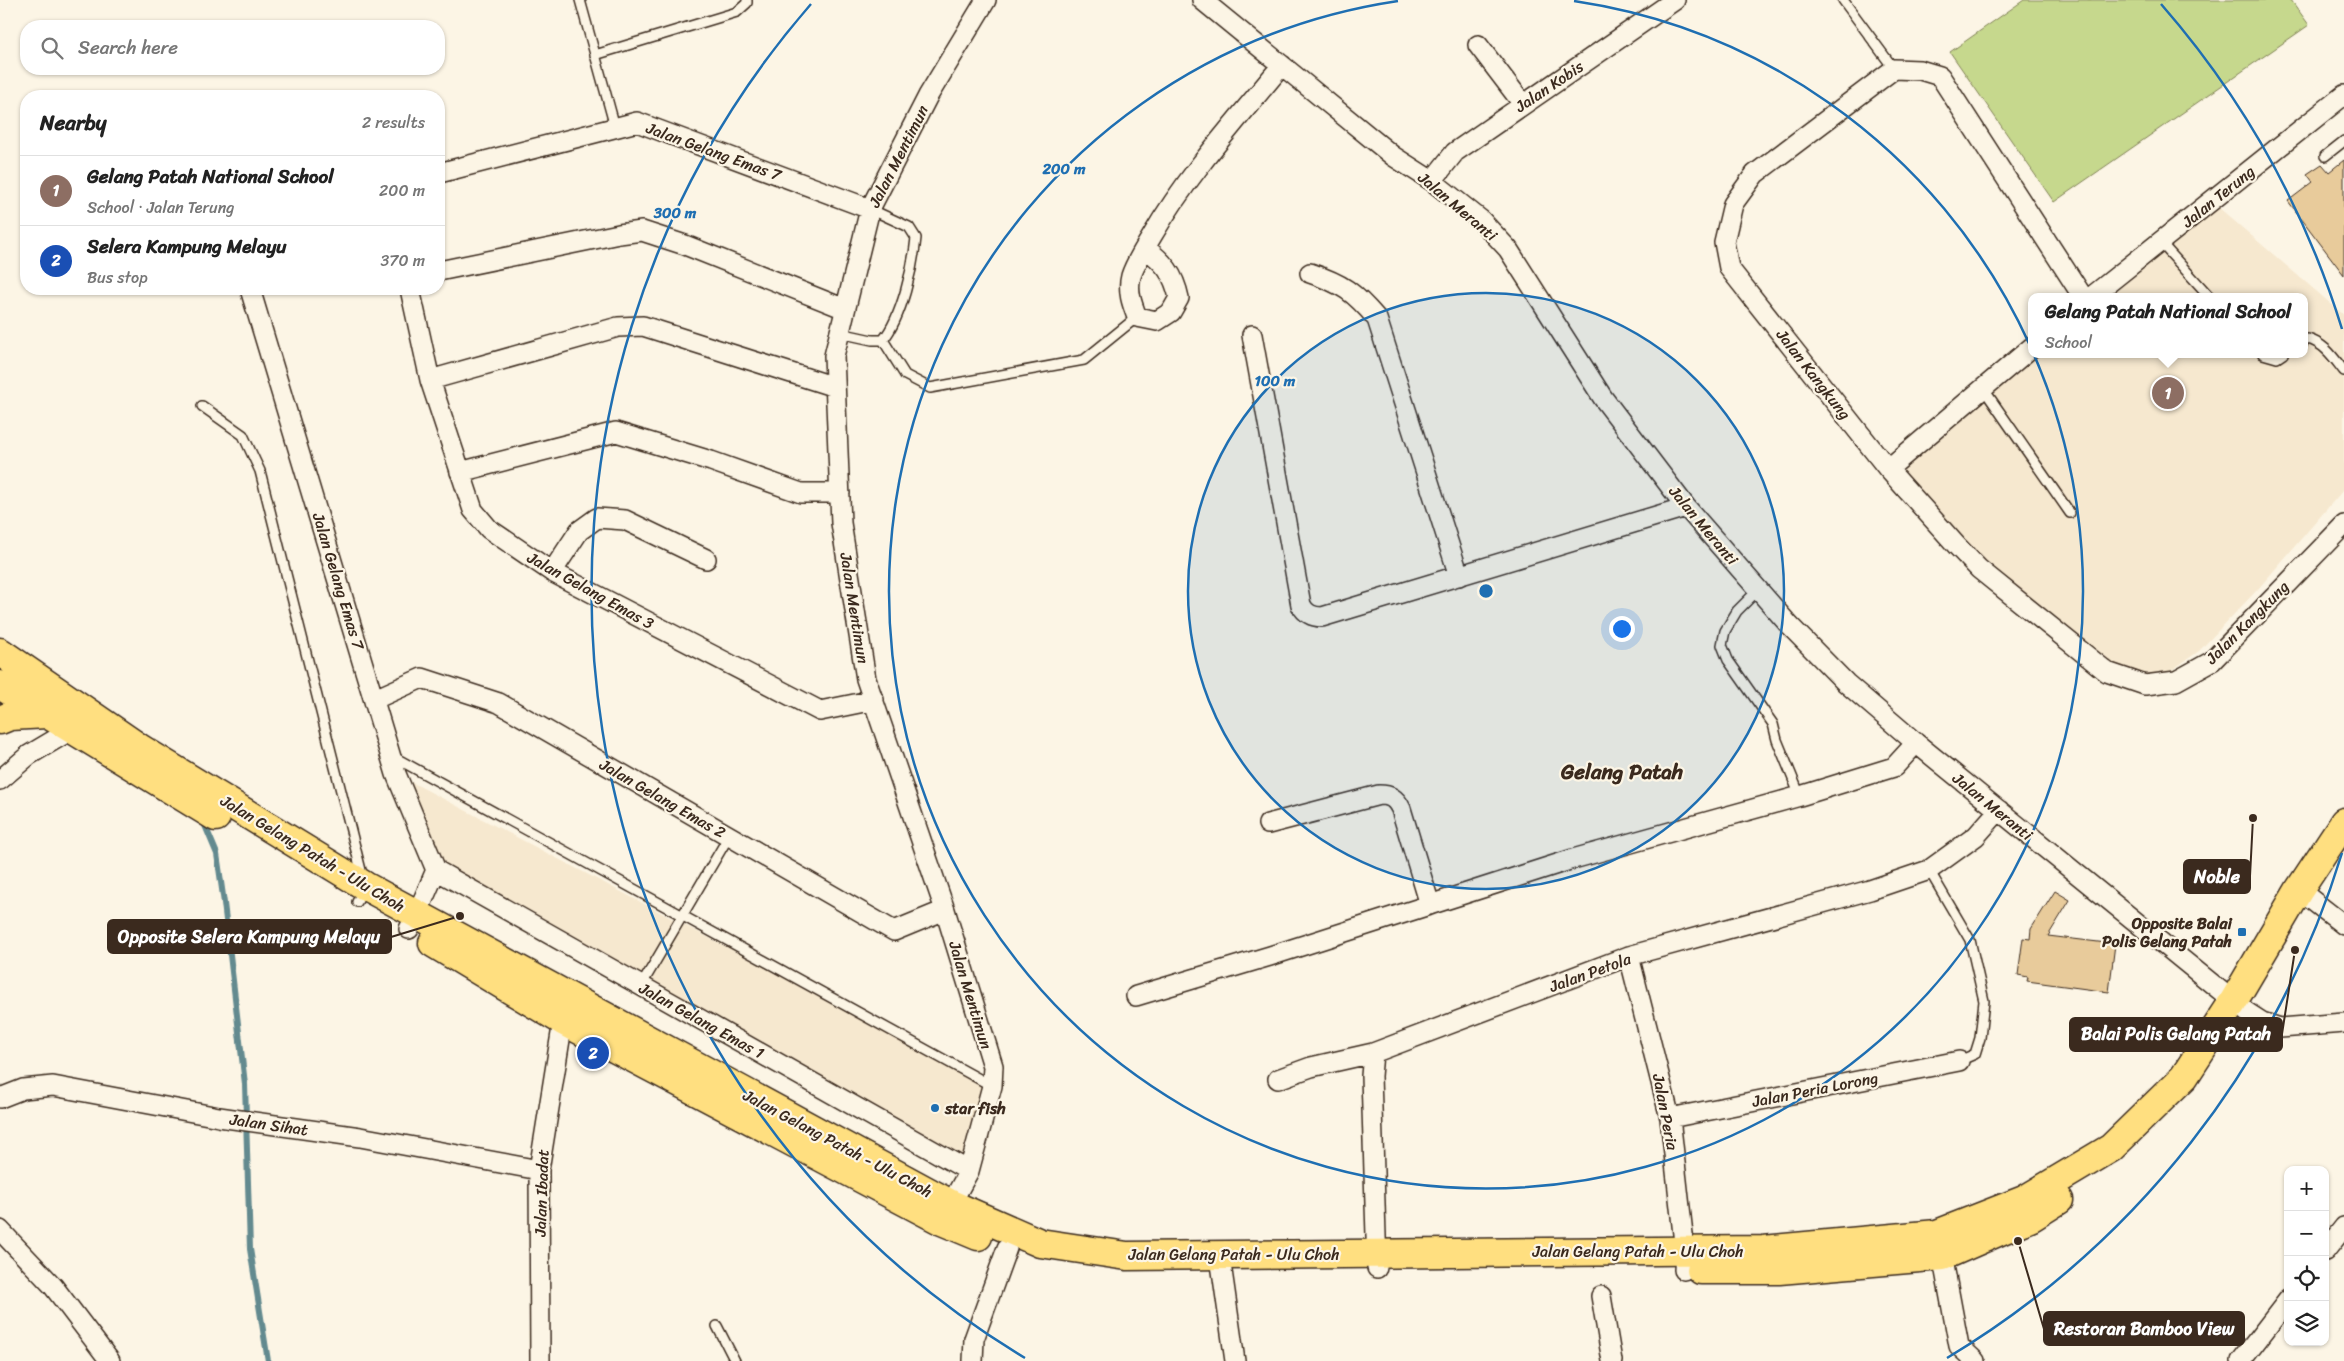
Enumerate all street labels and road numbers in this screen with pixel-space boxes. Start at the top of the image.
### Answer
street label: Jalan Kobis [1508,52,1590,121]
street label: Jalan Mentimun [860,99,937,214]
street label: Jalan Gelang Emas 7 [641,113,786,190]
street label: Jalan Terung [2174,158,2261,236]
street label: Jalan Meranti [1410,163,1505,249]
street label: Jalan Kangkung [1768,322,1859,426]
street label: Jalan Meranti [1661,478,1746,572]
street label: Jalan Gelang Emas 7 [304,508,373,654]
street label: Jalan Gelang Emas 3 [521,543,660,638]
street label: Jalan Mentimun [831,550,878,666]
street label: Jalan Kangkung [2198,573,2296,672]
street label: Jalan Gelang Emas 2 [593,750,731,846]
street label: Jalan Meranti [1945,764,2040,849]
street label: Jalan Gelang Patah - Ulu Choh [214,786,411,920]
street label: Jalan Mentimun [940,936,1001,1053]
street label: Jalan Petola [1544,944,1636,1001]
street label: Jalan Gelang Emas 1 [633,973,770,1067]
street label: Jalan Peria Lorong [1749,1063,1881,1116]
street label: Jalan Peria [1644,1071,1687,1154]
street label: Jalan Gelang Patah - Ulu Choh [737,1081,938,1206]
street label: Jalan Sihat [227,1105,310,1144]
street label: Jalan Ibadat [525,1149,558,1238]
street label: Jalan Gelang Patah - Ulu Choh [1531,1237,1744,1266]
street label: Jalan Gelang Patah - Ulu Choh [1127,1240,1340,1269]

